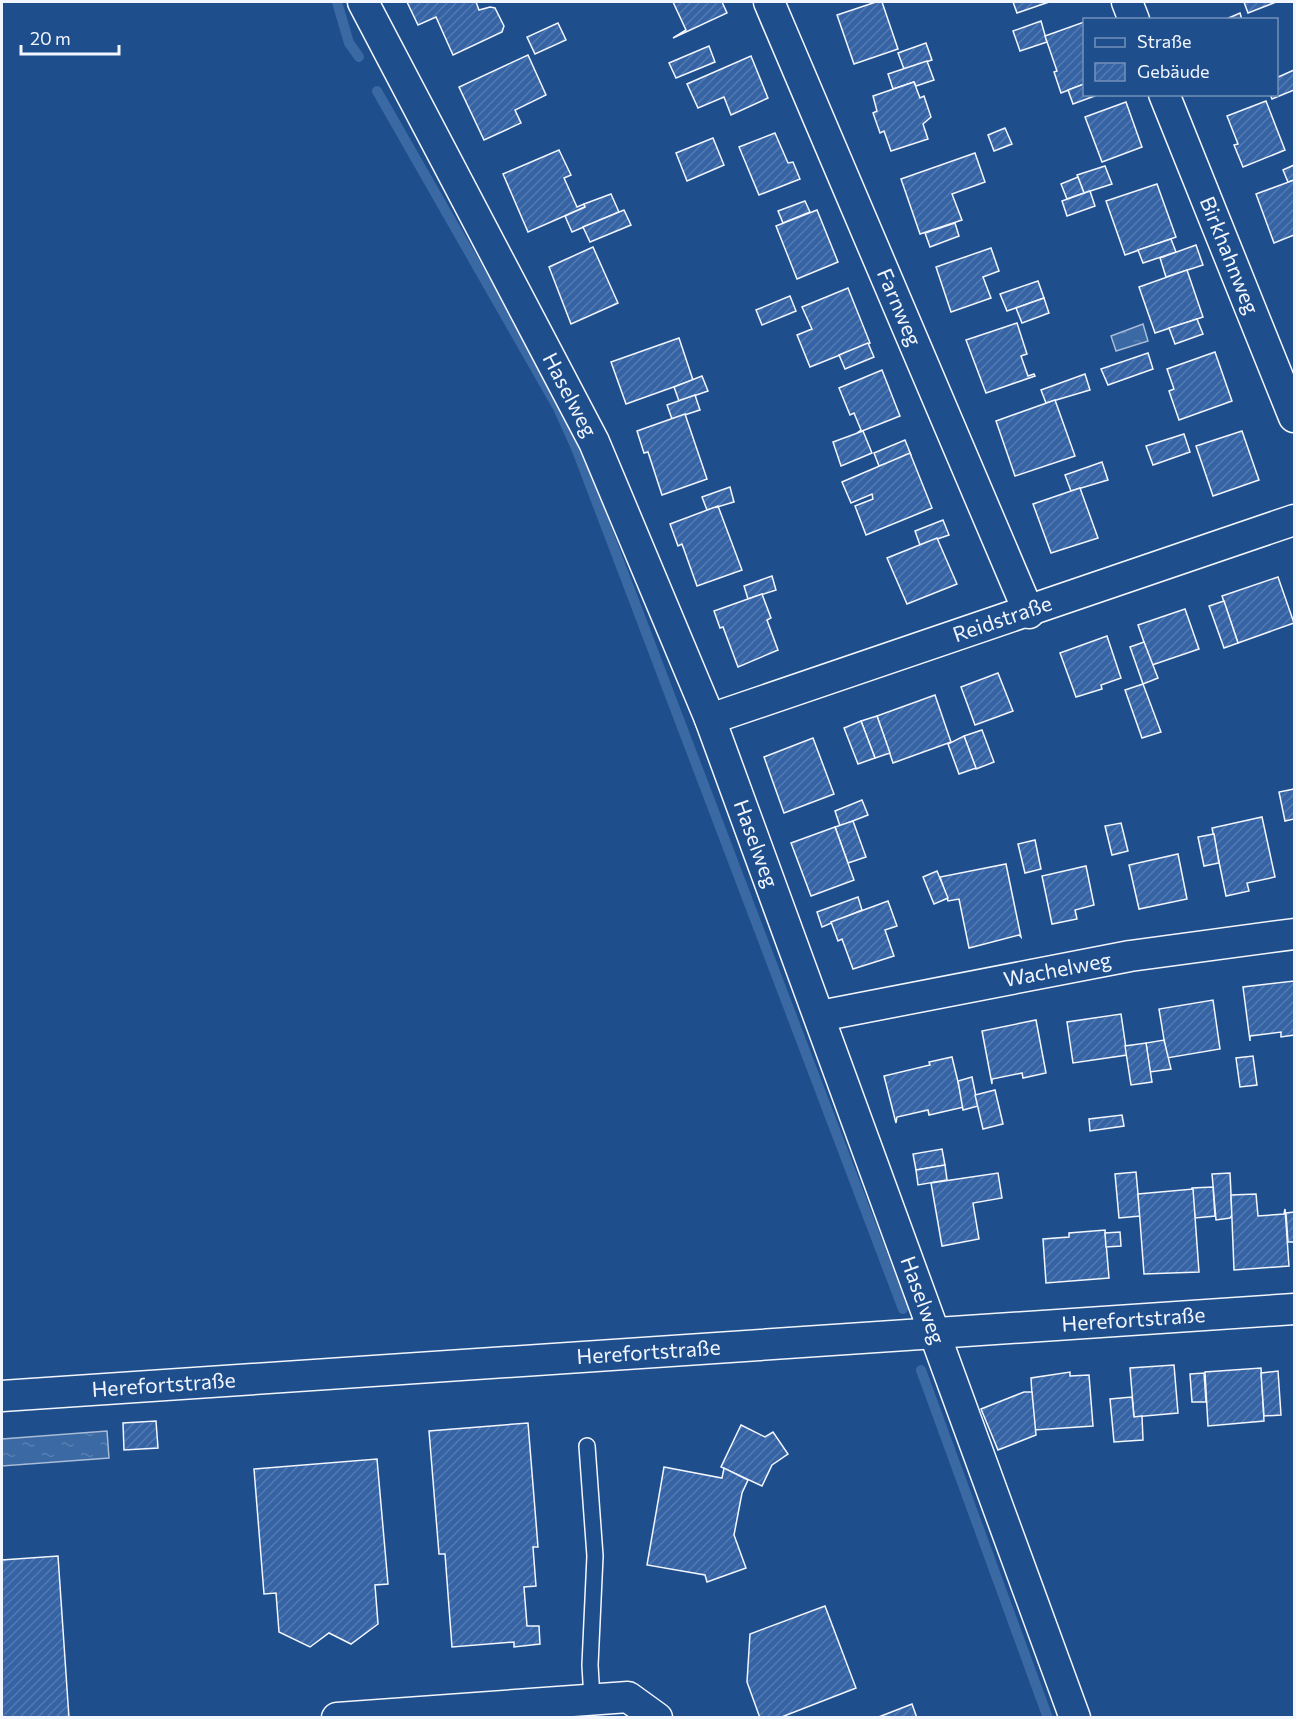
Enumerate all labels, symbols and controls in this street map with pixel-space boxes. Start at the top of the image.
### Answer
scale bar [21,18,118,56]
legend [1083,18,1278,96]
text: 20 m [30,27,71,49]
text: Straße [1137,30,1192,52]
text: Gebäude [1137,60,1210,82]
street label: Birkhahnweg [1196,192,1265,317]
street label: Farnweg [873,264,928,349]
street label: Haselweg [538,348,603,441]
street label: Reidstraße [949,589,1055,646]
street label: Haselweg [729,796,784,890]
street label: Wachelweg [1001,946,1113,991]
street label: Haselweg [896,1252,951,1347]
street label: Herefortstraße [1061,1301,1206,1336]
street label: Herefortstraße [576,1334,721,1368]
street label: Herefortstraße [91,1366,236,1401]

